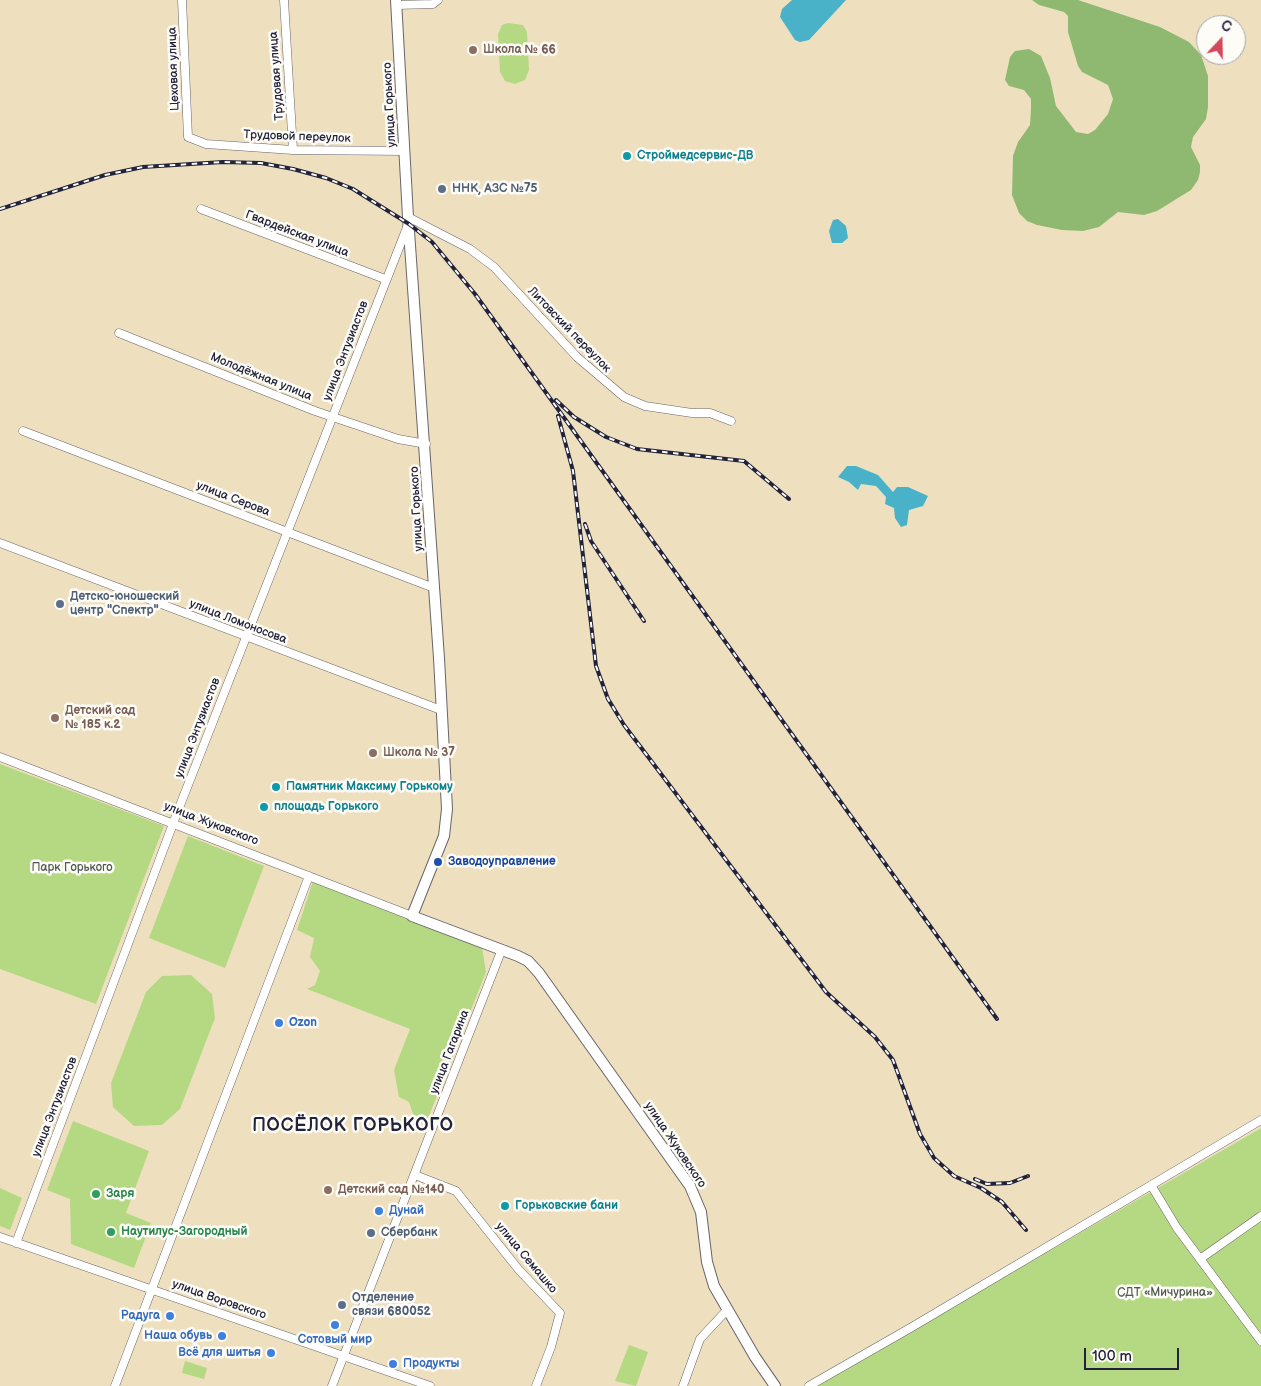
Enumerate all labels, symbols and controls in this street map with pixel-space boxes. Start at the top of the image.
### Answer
north arrow [1196,15,1246,65]
text: С [1219,17,1234,36]
street label: Цеховая улица [165,27,183,111]
street label: Трудовая улица [267,31,287,121]
place label: Школа № 66 [483,43,556,57]
marker: Школа № 66 [467,44,479,56]
street label: улица Горького [381,62,399,148]
street label: Трудовой переулок [243,128,351,146]
place label: Строймедсервис-ДВ [637,149,754,163]
marker: Строймедсервис-ДВ [621,150,633,162]
place label: ННК, АЗС №75 [452,182,538,196]
marker: ННК, АЗС №75 [436,183,448,195]
street label: Гвардейская улица [243,208,351,260]
street label: Литовский переулок [524,284,614,376]
street label: улица Энтузиастов [320,299,372,403]
street label: Молодёжная улица [208,350,314,404]
street label: улица Горького [408,466,426,552]
street label: улица Серова [194,478,272,520]
place label: Детско-юношеский центр "Спектр" [70,590,179,618]
street label: улица Ломоносова [187,597,289,647]
marker: Детско-юношеский центр "Спектр" [54,598,66,610]
street label: улица Энтузиастов [172,676,224,780]
place label: Детский сад № 185 к.2 [65,704,135,732]
marker: Детский сад № 185 к.2 [49,712,61,724]
place label: Школа № 37 [383,746,455,760]
marker: Школа № 37 [367,747,379,759]
place label: Памятник Максиму Горькому [286,780,453,794]
marker: Памятник Максиму Горькому [270,781,282,793]
street label: улица Жуковского [162,799,260,849]
place label: площадь Горького [274,800,378,814]
marker: площадь Горького [258,801,270,813]
place label: Заводоуправление [448,855,556,869]
marker: Заводоуправление [432,856,444,868]
park label: Парк Горького [31,861,113,875]
street label: улица Гагарина [427,1008,473,1096]
place label: Ozon [289,1016,317,1030]
marker: Ozon [273,1017,285,1029]
street label: улица Энтузиастов [29,1055,81,1159]
street label: улица Жуковского [641,1099,709,1191]
district label: ПОСЁЛОК ГОРЬКОГО [250,1115,456,1137]
place label: Детский сад №140 [338,1183,444,1197]
marker: Детский сад №140 [322,1184,334,1196]
place label: Заря [106,1187,134,1201]
marker: Заря [90,1188,102,1200]
place label: Горьковские бани [515,1199,618,1213]
marker: Горьковские бани [499,1200,511,1212]
place label: Дунай [389,1204,424,1218]
marker: Дунай [373,1205,385,1217]
street label: улица Семашко [492,1220,560,1296]
place label: Наутилус-Загородный [121,1225,247,1239]
marker: Наутилус-Загородный [105,1226,117,1238]
place label: Сбербанк [381,1226,438,1240]
marker: Сбербанк [365,1227,377,1239]
street label: улица Воровского [170,1277,268,1323]
park label: СДТ «Мичурина» [1117,1286,1213,1300]
place label: Отделение связи 680052 [352,1291,431,1319]
marker: Отделение связи 680052 [336,1299,348,1311]
place label: Радуга [121,1309,160,1323]
marker: Радуга [164,1310,176,1322]
marker: Сотовый мир [329,1319,341,1331]
place label: Наша обувь [144,1329,212,1343]
marker: Наша обувь [216,1330,228,1342]
place label: Сотовый мир [298,1333,372,1347]
scale bar [1086,1338,1181,1370]
place label: Всё для шитья [178,1346,261,1360]
marker: Всё для шитья [265,1347,277,1359]
text: 100 m [1092,1347,1132,1366]
place label: Продукты [403,1357,460,1371]
marker: Продукты [387,1358,399,1370]

